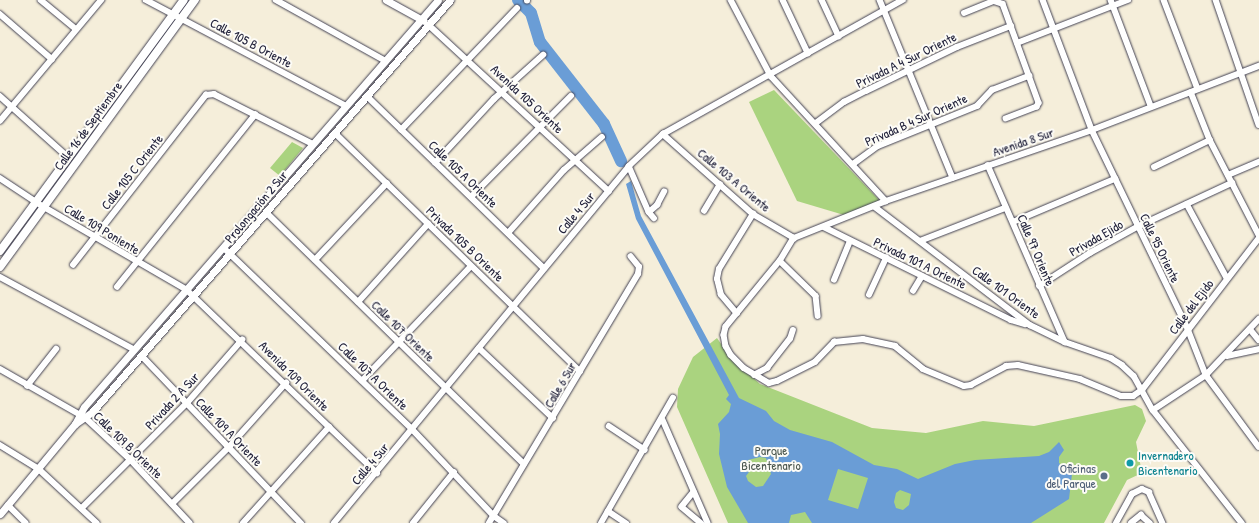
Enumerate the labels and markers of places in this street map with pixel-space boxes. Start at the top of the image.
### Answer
place label: Invernadero Bicentenario [1138,448,1197,479]
marker: Invernadero Bicentenario [1125,458,1135,468]
place label: Oficinas del Parque [1047,461,1096,492]
marker: Oficinas del Parque [1099,471,1109,481]

